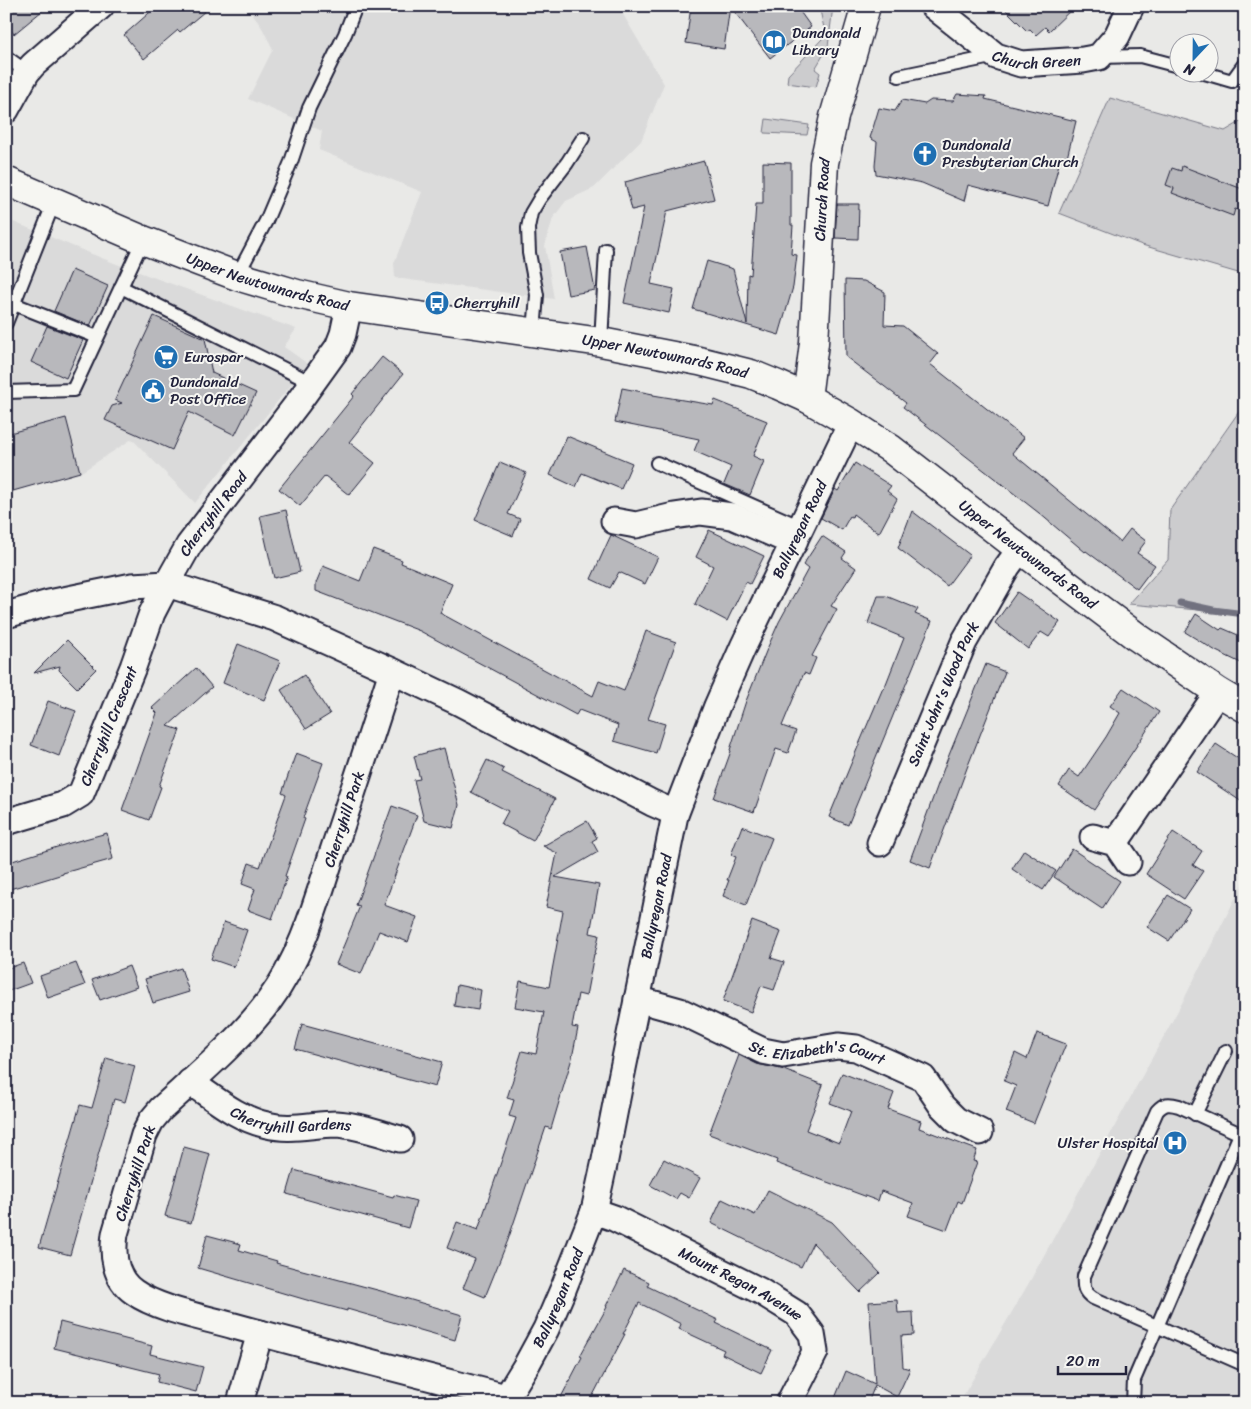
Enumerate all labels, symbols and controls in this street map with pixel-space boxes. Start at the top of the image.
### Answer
place label: Dundonald Library [792,20,862,63]
library icon: Dundonald Library [761,29,787,55]
north arrow [1168,32,1218,82]
street label: Church Green [989,43,1082,77]
text: N [1180,56,1199,83]
place label: Dundonald Presbyterian Church [942,132,1079,175]
church icon: Dundonald Presbyterian Church [912,141,938,167]
street label: Church Road [807,155,838,242]
street label: Upper Newtownards Road [182,245,353,319]
bus stop icon: Cherryhill [424,290,450,316]
place label: Cherryhill [454,290,520,316]
street label: Upper Newtownards Road [580,326,752,386]
supermarket icon: Eurospar [153,344,179,370]
place label: Eurospar [184,344,243,370]
place label: Dundonald Post Office [170,369,247,412]
public building icon: Dundonald Post Office [140,378,166,404]
street label: Cherryhill Road [172,465,255,561]
street label: Ballyregan Road [765,475,835,583]
street label: Upper Newtownards Road [953,493,1104,617]
street label: Saint John's Wood Park [900,616,986,770]
street label: Cherryhill Crescent [73,661,145,790]
street label: Cherryhill Park [316,767,372,871]
street label: Ballyregan Road [633,850,680,961]
street label: St. Elizabeth's Court [744,1033,890,1073]
street label: Cherryhill Gardens [225,1099,353,1140]
street label: Cherryhill Park [107,1121,163,1225]
place label: Ulster Hospital [1058,1130,1159,1156]
hospital icon: Ulster Hospital [1162,1130,1188,1156]
street label: Mount Regan Avenue [674,1239,811,1326]
street label: Ballyregan Road [525,1243,592,1353]
scale bar [1058,1344,1126,1376]
text: 20 m [1066,1348,1100,1374]

